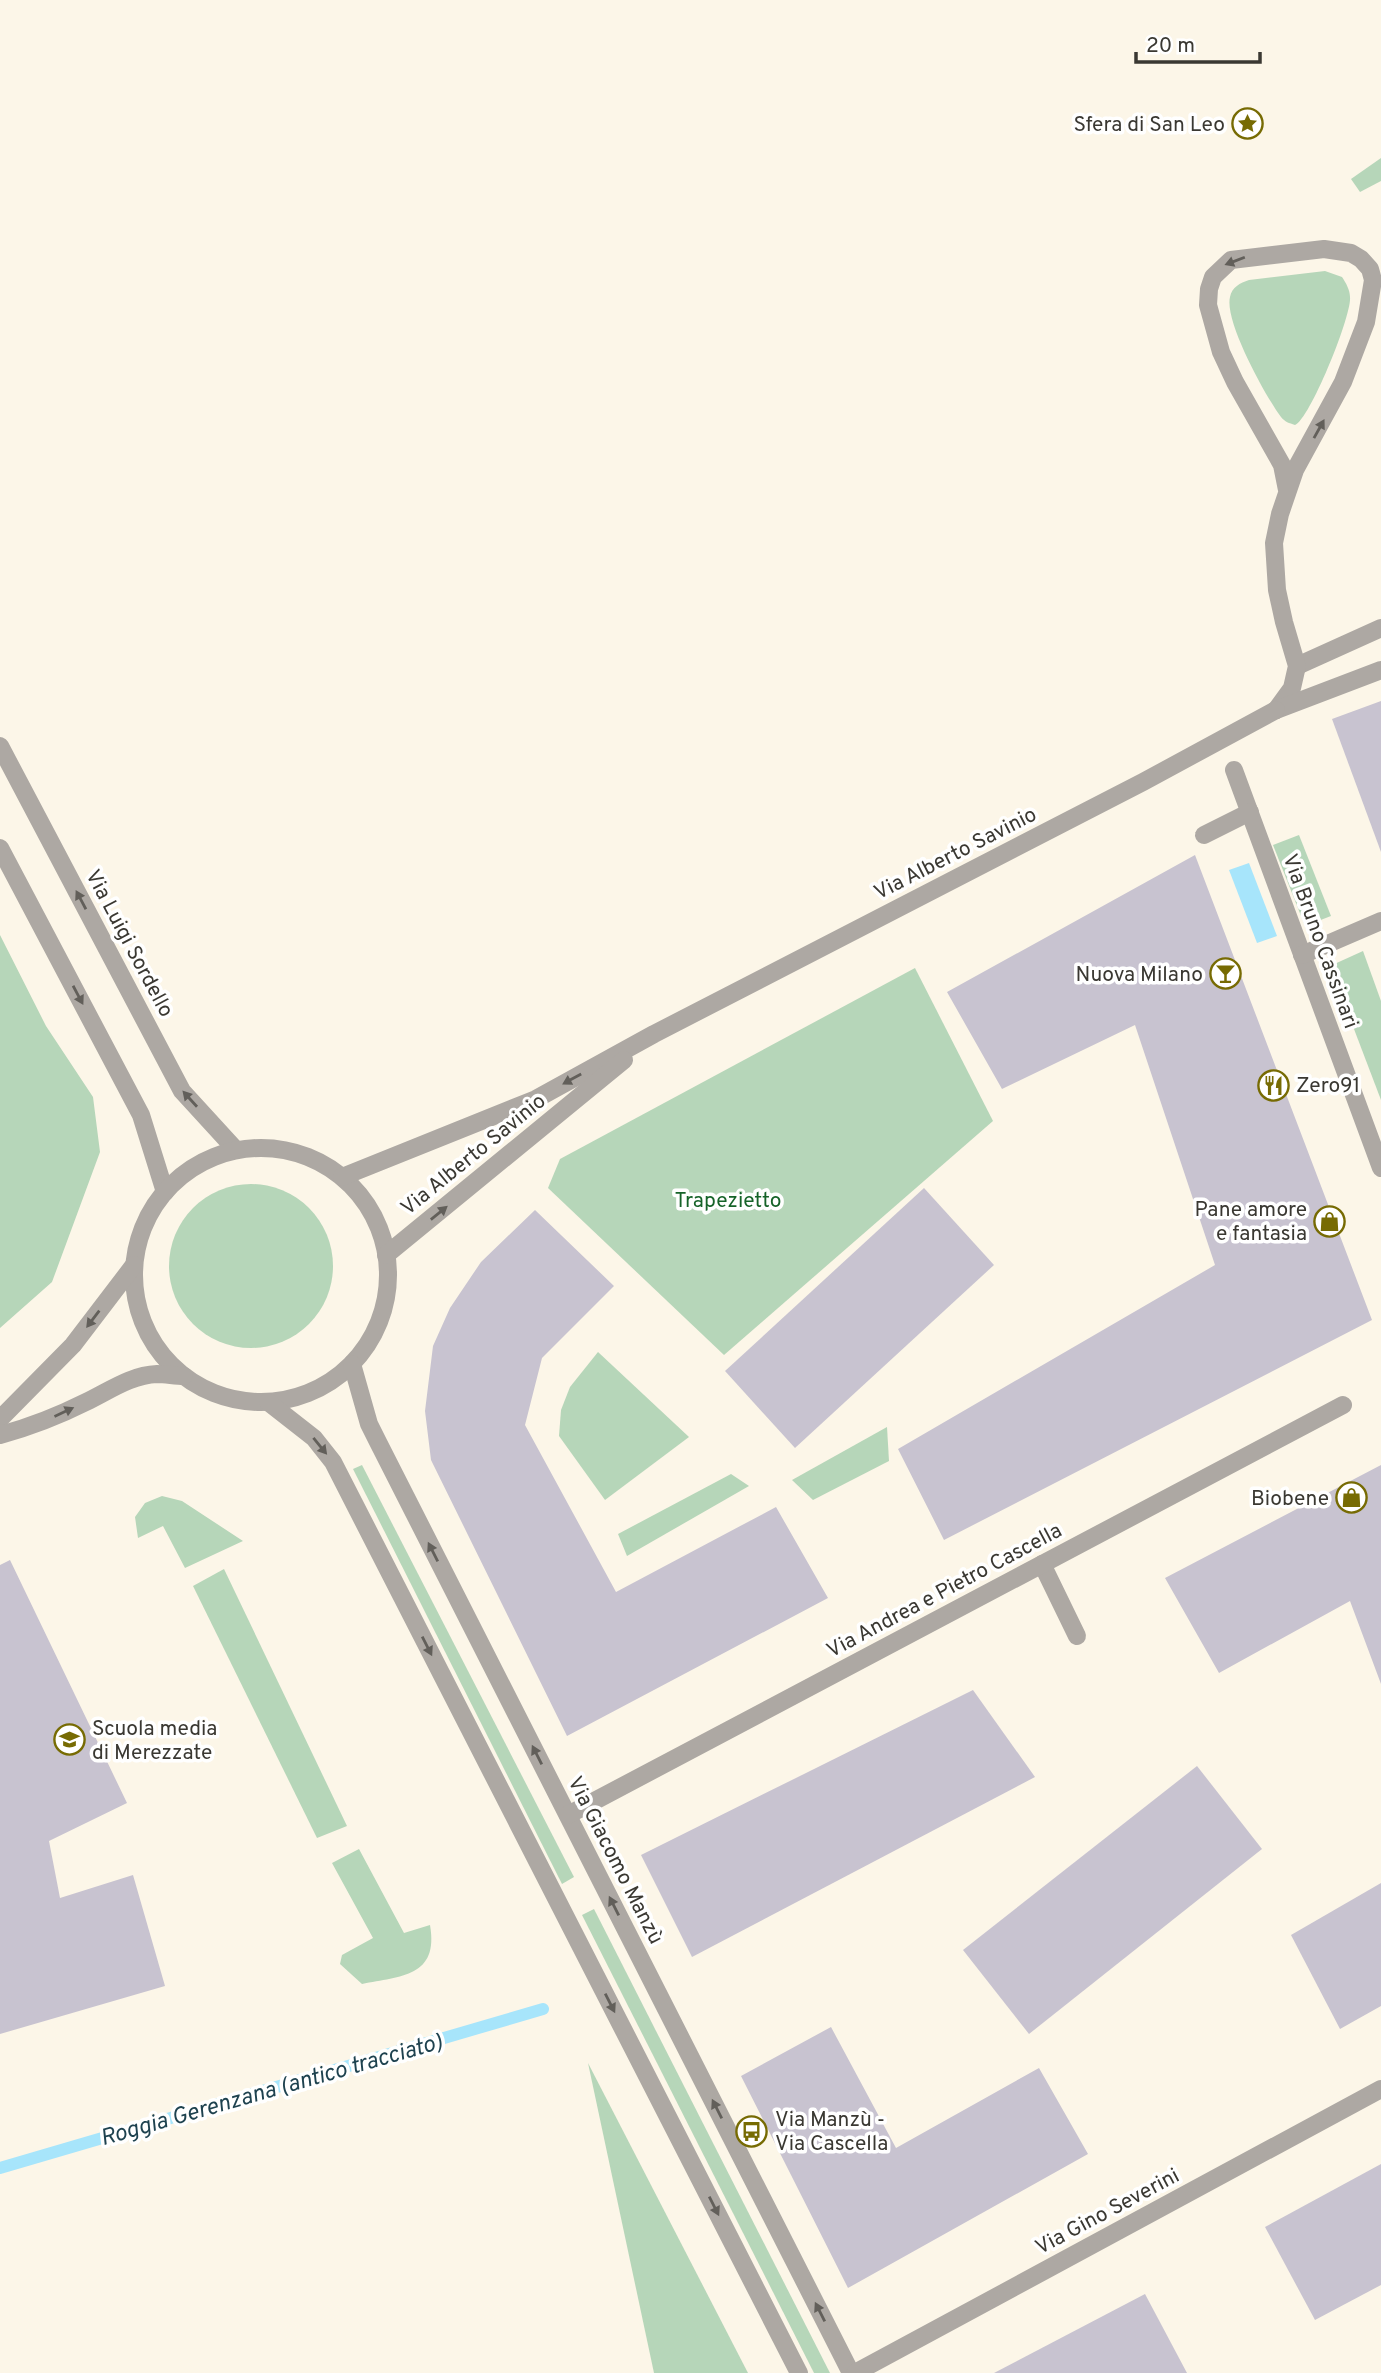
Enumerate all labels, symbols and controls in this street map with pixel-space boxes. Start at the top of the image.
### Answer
scale bar [1136,21,1260,65]
text: 20 m [1146,33,1195,60]
place icon: Sfera di San Leo [1231,107,1265,141]
place label: Sfera di San Leo [1074,112,1225,139]
one-way arrow [1225,256,1246,267]
one-way arrow [1313,420,1325,439]
street label: Via Alberto Savinio [870,802,1042,907]
street label: Via Bruno Cassinari [1275,851,1364,1033]
street label: Via Luigi Sordello [78,865,179,1022]
one-way arrow [75,890,87,910]
bar icon: Nuova Milano [1209,957,1243,991]
place label: Nuova Milano [1076,962,1203,989]
one-way arrow [72,985,83,1005]
restaurant icon: Zero91 [1256,1068,1290,1102]
one-way arrow [563,1073,582,1085]
place label: Zero91 [1296,1073,1360,1100]
street label: Via Alberto Savinio [396,1088,552,1222]
one-way arrow [182,1090,198,1108]
park label: Trapezietto [675,1188,781,1215]
place label: Pane amore e fantasia [1195,1197,1307,1248]
shop icon: Pane amore e fantasia [1313,1204,1347,1238]
one-way arrow [430,1205,448,1220]
one-way arrow [85,1310,100,1328]
one-way arrow [54,1406,74,1418]
one-way arrow [312,1436,327,1454]
shop icon: Biobene [1335,1481,1369,1515]
place label: Biobene [1251,1486,1329,1513]
street label: Via Andrea e Pietro Cascella [822,1518,1067,1665]
one-way arrow [428,1542,439,1562]
one-way arrow [421,1636,433,1656]
place label: Scuola media di Merezzate [92,1716,217,1767]
school or university icon: Scuola media di Merezzate [52,1723,86,1757]
one-way arrow [531,1745,542,1765]
street label: Via Giacomo Manzù [561,1772,669,1949]
one-way arrow [608,1896,619,1916]
one-way arrow [604,1993,616,2013]
water label: Roggia Gerenzana (antico tracciato) [97,2028,446,2154]
one-way arrow [711,2099,722,2119]
place label: Via Manzù - Via Cascella [775,2107,888,2158]
bus stop icon: Via Manzù - Via Cascella [735,2114,769,2148]
street label: Via Gino Severini [1031,2163,1184,2262]
one-way arrow [708,2196,719,2216]
one-way arrow [814,2302,825,2322]

